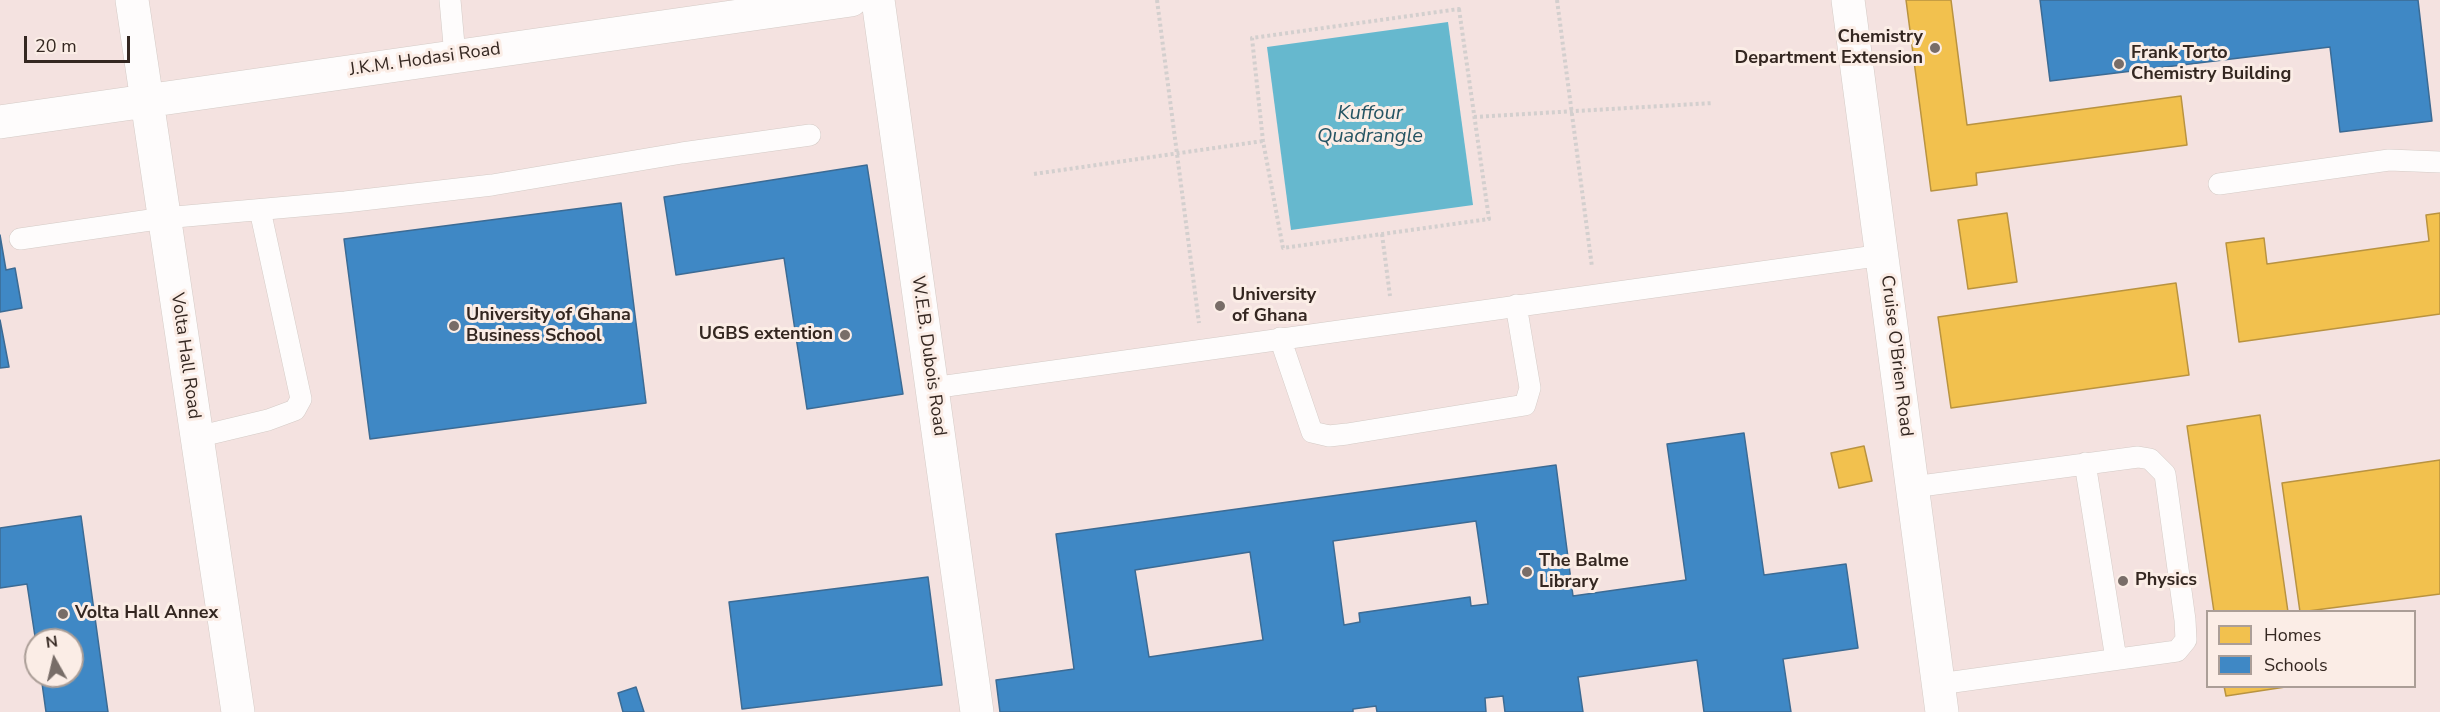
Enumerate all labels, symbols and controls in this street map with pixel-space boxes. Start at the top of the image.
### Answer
scale bar [27,24,134,62]
place label: Chemistry Department Extension [1735,27,1923,70]
text: 20 m [35,34,77,58]
street label: J.K.M. Hodasi Road [348,39,502,81]
marker: Chemistry Department Extension [1928,41,1942,55]
place label: Frank Torto Chemistry Building [2131,43,2291,86]
marker: Frank Torto Chemistry Building [2112,57,2126,71]
water label: Kuffour Quadrangle [1317,102,1423,149]
street label: W.E.B. Dubois Road [906,274,950,438]
street label: Cruise O'Brien Road [1875,274,1917,438]
place label: University of Ghana [1232,285,1316,328]
street label: Volta Hall Road [165,291,205,421]
marker: University of Ghana [1213,299,1227,313]
place label: University of Ghana Business School [466,305,631,348]
marker: University of Ghana Business School [447,319,461,333]
place label: UGBS extention [699,324,833,346]
marker: UGBS extention [838,328,852,342]
place label: The Balme Library [1539,551,1629,594]
marker: The Balme Library [1520,565,1534,579]
place label: Physics [2135,570,2197,592]
marker: Physics [2116,574,2130,588]
place label: Volta Hall Annex [75,603,218,625]
marker: Volta Hall Annex [56,607,70,621]
legend [2206,610,2416,688]
text: Homes [2264,623,2321,647]
north arrow [24,628,84,688]
text: N [44,630,59,654]
text: Schools [2264,653,2328,677]

